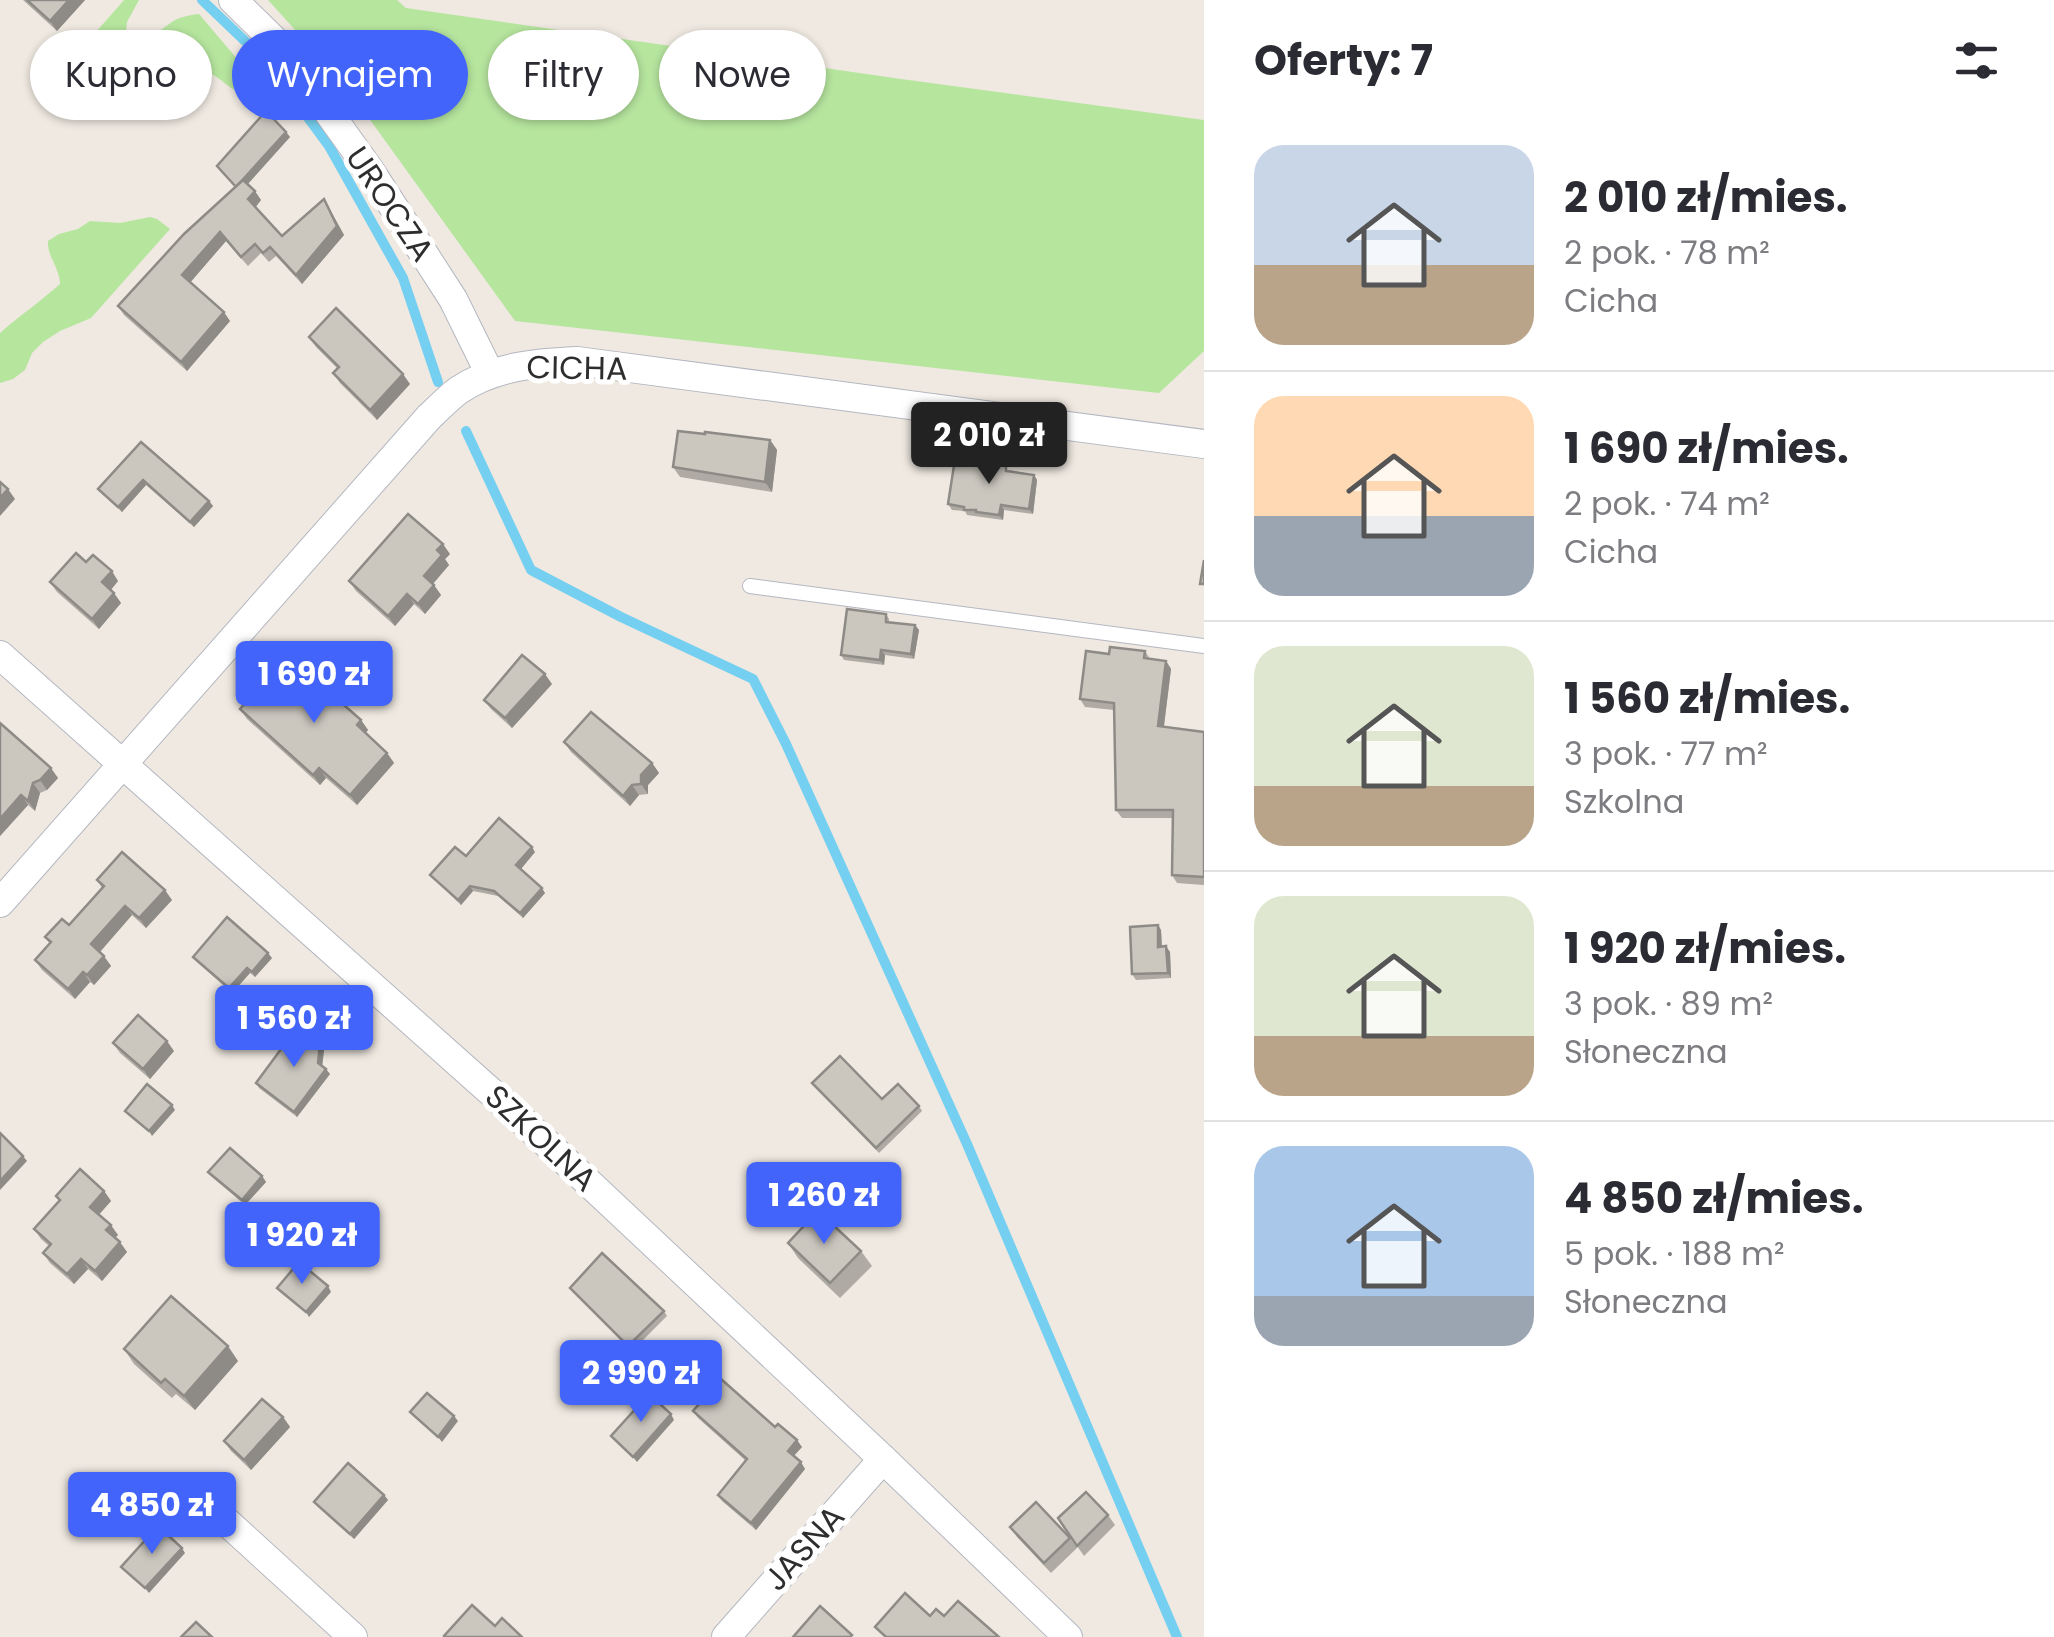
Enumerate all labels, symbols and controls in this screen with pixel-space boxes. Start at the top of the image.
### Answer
chip: Kupno [30,30,212,120]
chip: Wynajem [232,30,468,120]
chip: Filtry [488,30,639,120]
chip: Nowe [659,30,826,120]
text: Oferty: 7 [1254,31,1433,90]
icon: filters [1949,33,2004,88]
street label: UROCZA [335,137,445,270]
text: 2 010 zł/mies. [1564,168,1848,227]
icon: home [1334,185,1454,305]
text: 2 pok. · 78 m² [1564,230,1770,275]
text: Cicha [1564,278,1658,323]
street label: CICHA [526,344,628,391]
pin: 2 010 zł [886,402,1092,487]
text: 2 010 zł [933,412,1045,457]
text: 1 690 zł/mies. [1564,419,1849,478]
icon: home [1334,436,1454,556]
text: 2 pok. · 74 m² [1564,481,1770,526]
text: Cicha [1564,529,1658,574]
pin: 1 690 zł [211,641,417,726]
text: 1 690 zł [258,651,370,696]
text: 1 560 zł/mies. [1564,669,1850,728]
icon: home [1334,686,1454,806]
text: 3 pok. · 77 m² [1564,731,1768,776]
text: Szkolna [1564,779,1684,824]
text: 1 920 zł/mies. [1564,919,1846,978]
icon: home [1334,936,1454,1056]
text: 3 pok. · 89 m² [1564,981,1773,1026]
pin: 1 560 zł [191,985,397,1070]
text: 1 560 zł [237,995,351,1040]
text: Słoneczna [1564,1029,1728,1074]
street label: SZKOLNA [475,1074,607,1201]
pin: 1 260 zł [721,1162,927,1247]
text: 4 850 zł/mies. [1564,1169,1864,1228]
text: 1 260 zł [768,1172,880,1217]
icon: home [1334,1186,1454,1306]
pin: 1 920 zł [199,1202,405,1287]
text: 1 920 zł [247,1212,357,1257]
text: 5 pok. · 188 m² [1564,1231,1785,1276]
text: Słoneczna [1564,1279,1728,1324]
pin: 2 990 zł [538,1340,744,1425]
text: 2 990 zł [582,1350,700,1395]
pin: 4 850 zł [49,1472,255,1557]
text: 4 850 zł [90,1482,214,1527]
street label: JASNA [753,1495,854,1600]

